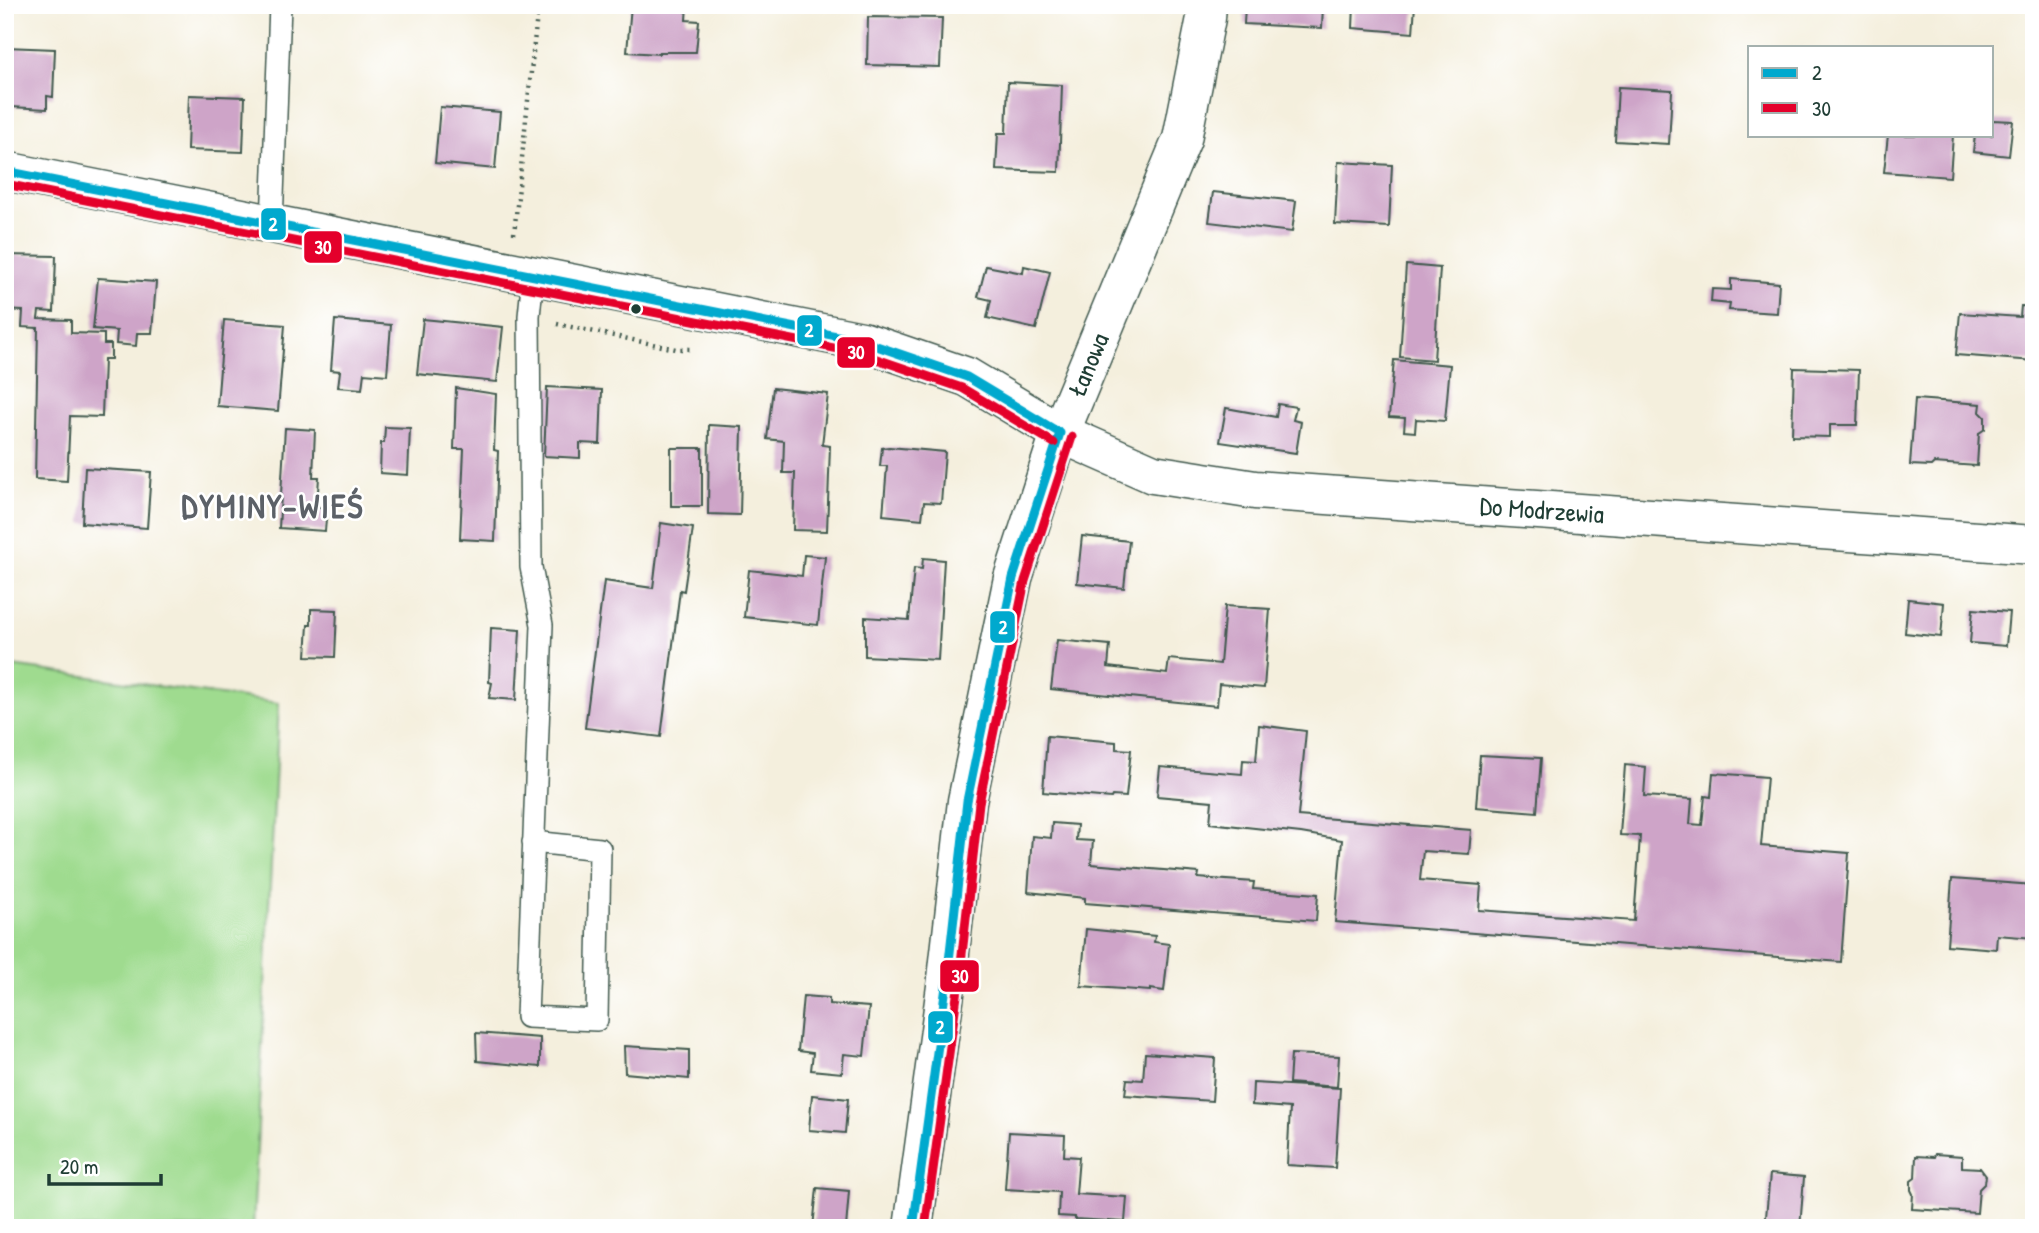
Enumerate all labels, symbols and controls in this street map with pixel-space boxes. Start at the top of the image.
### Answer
legend [1748,46,1994,136]
text: 2 [1812,58,1822,87]
text: 30 [1812,94,1831,123]
line badge: 2 [260,207,287,241]
text: 2 [269,211,278,237]
line badge: 30 [303,230,343,264]
text: 30 [314,234,332,260]
unlabelled marker [629,302,643,316]
line badge: 2 [796,314,823,347]
text: 2 [805,317,814,343]
street label: Łanowa [1058,327,1117,402]
line badge: 30 [836,336,876,369]
text: 30 [847,339,865,365]
district label: DYMINY-WIEŚ [182,484,364,528]
street label: Do Modrzewia [1479,488,1605,531]
line badge: 2 [989,610,1016,644]
text: 2 [999,614,1008,640]
line badge: 30 [939,959,980,993]
text: 30 [951,963,969,989]
line badge: 2 [927,1010,954,1044]
text: 2 [936,1014,945,1040]
scale bar [49,1142,161,1186]
text: 20 m [60,1152,98,1181]

